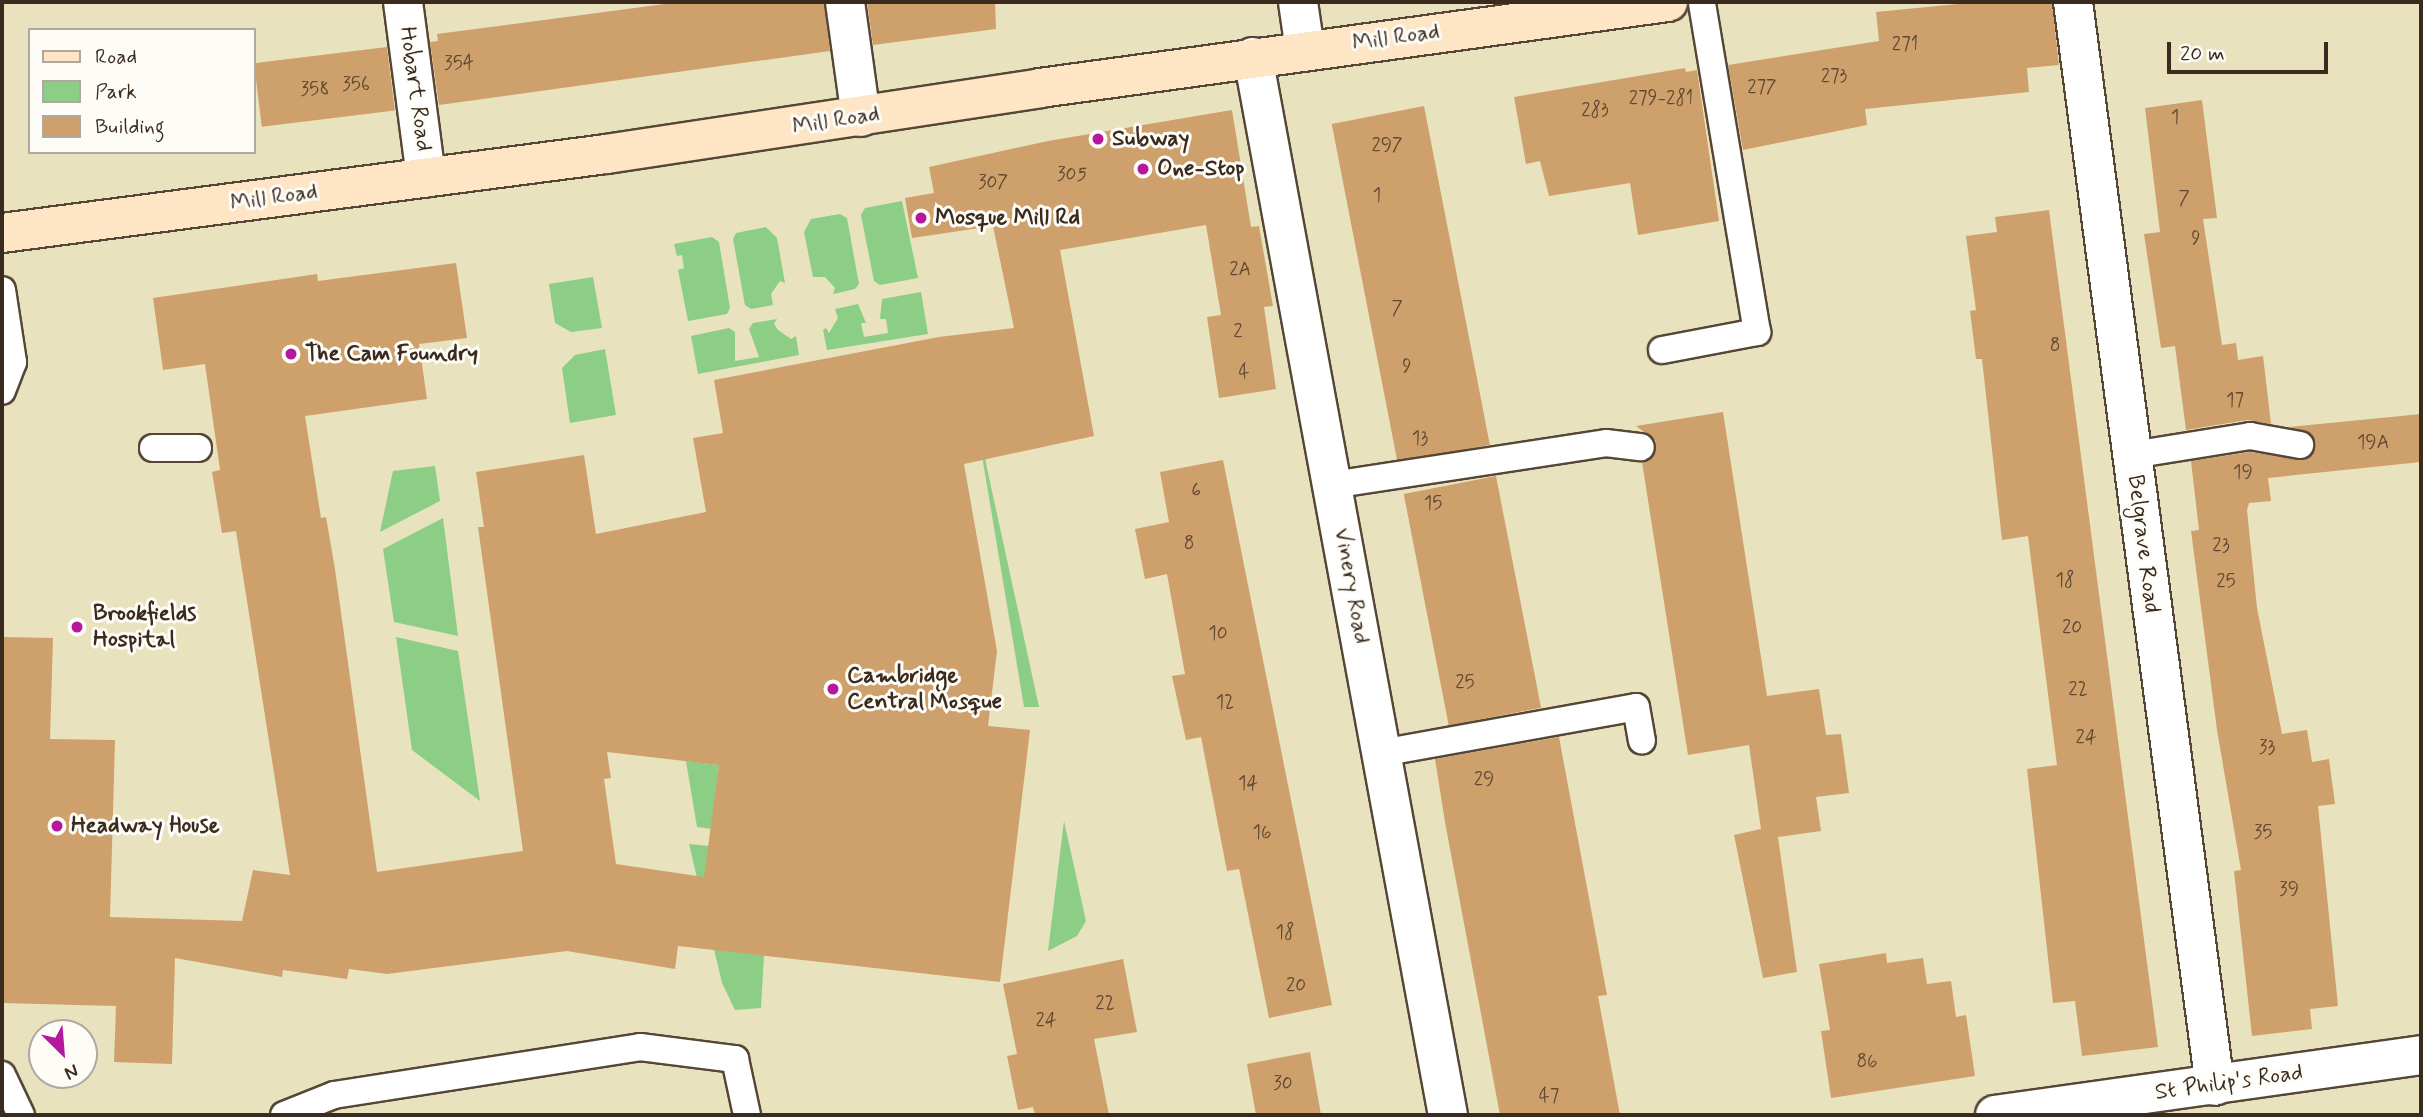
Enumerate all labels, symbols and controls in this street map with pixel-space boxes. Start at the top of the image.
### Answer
street label: Mill Road [1351,18,1441,58]
street label: Hobart Road [393,25,437,153]
legend [28,28,256,154]
scale bar [2171,28,2332,72]
house number: 271 [1892,34,1918,56]
text: 20 m [2180,40,2225,68]
text: Road [95,43,137,71]
house number: 354 [444,53,474,75]
house number: 273 [1821,66,1847,88]
house number: 356 [342,74,370,96]
house number: 277 [1747,77,1777,99]
text: Park [95,78,137,106]
house number: 358 [301,79,329,101]
house number: 279-281 [1629,88,1693,110]
street label: Mill Road [790,100,882,142]
house number: 283 [1581,100,1609,122]
house number: 1 [2171,107,2179,129]
text: Building [95,113,165,141]
place label: Subway [1112,125,1189,153]
marker: Subway [1090,131,1106,147]
house number: 297 [1371,135,1403,157]
place label: One-Stop [1157,155,1244,183]
marker: One-Stop [1135,161,1151,177]
house number: 305 [1057,164,1087,186]
house number: 307 [978,172,1008,194]
street label: Mill Road [229,178,319,218]
house number: 1 [1373,185,1381,207]
house number: 7 [2178,188,2190,210]
place label: Mosque Mill Rd [935,204,1080,232]
marker: Mosque Mill Rd [913,210,929,226]
house number: 9 [2191,228,2201,250]
house number: 2A [1229,259,1251,281]
house number: 7 [1391,298,1403,320]
house number: 2 [1233,321,1243,343]
house number: 8 [2050,335,2060,357]
place label: The Cam Foundry [305,340,479,368]
marker: The Cam Foundry [283,346,299,362]
house number: 9 [1402,356,1412,378]
house number: 4 [1238,362,1250,384]
house number: 17 [2226,390,2244,412]
house number: 13 [1412,428,1428,450]
house number: 19A [2357,432,2389,454]
house number: 19 [2233,462,2253,484]
street label: Belgrave Road [2121,474,2165,614]
house number: 6 [1191,480,1201,502]
house number: 15 [1424,493,1442,515]
street label: Vinery Road [1327,526,1375,646]
house number: 8 [1184,533,1194,555]
house number: 23 [2212,535,2230,557]
house number: 18 [2056,570,2074,592]
house number: 25 [2216,571,2236,593]
place label: Brookfields Hospital [93,600,196,654]
marker: Brookfields Hospital [67,617,87,637]
house number: 20 [2062,617,2082,639]
house number: 10 [1208,623,1228,645]
place label: Cambridge Central Mosque [847,662,1003,716]
house number: 25 [1455,672,1475,694]
house number: 22 [2068,679,2088,701]
marker: Cambridge Central Mosque [825,681,841,697]
house number: 12 [1216,692,1234,714]
house number: 24 [2076,727,2096,749]
house number: 33 [2259,737,2275,759]
house number: 29 [1474,769,1494,791]
house number: 14 [1238,773,1258,795]
place label: Headway House [71,812,223,840]
marker: Headway House [49,818,65,834]
house number: 16 [1253,822,1271,844]
house number: 35 [2254,822,2272,844]
house number: 39 [2279,879,2299,901]
house number: 18 [1276,922,1294,944]
house number: 20 [1286,975,1306,997]
house number: 22 [1095,993,1115,1015]
house number: 24 [1036,1010,1056,1032]
north arrow [28,1019,98,1089]
house number: 86 [1856,1051,1878,1073]
text: N [60,1058,82,1086]
street label: St Philip's Road [2154,1059,2304,1107]
house number: 30 [1273,1073,1293,1095]
house number: 47 [1539,1086,1559,1108]

